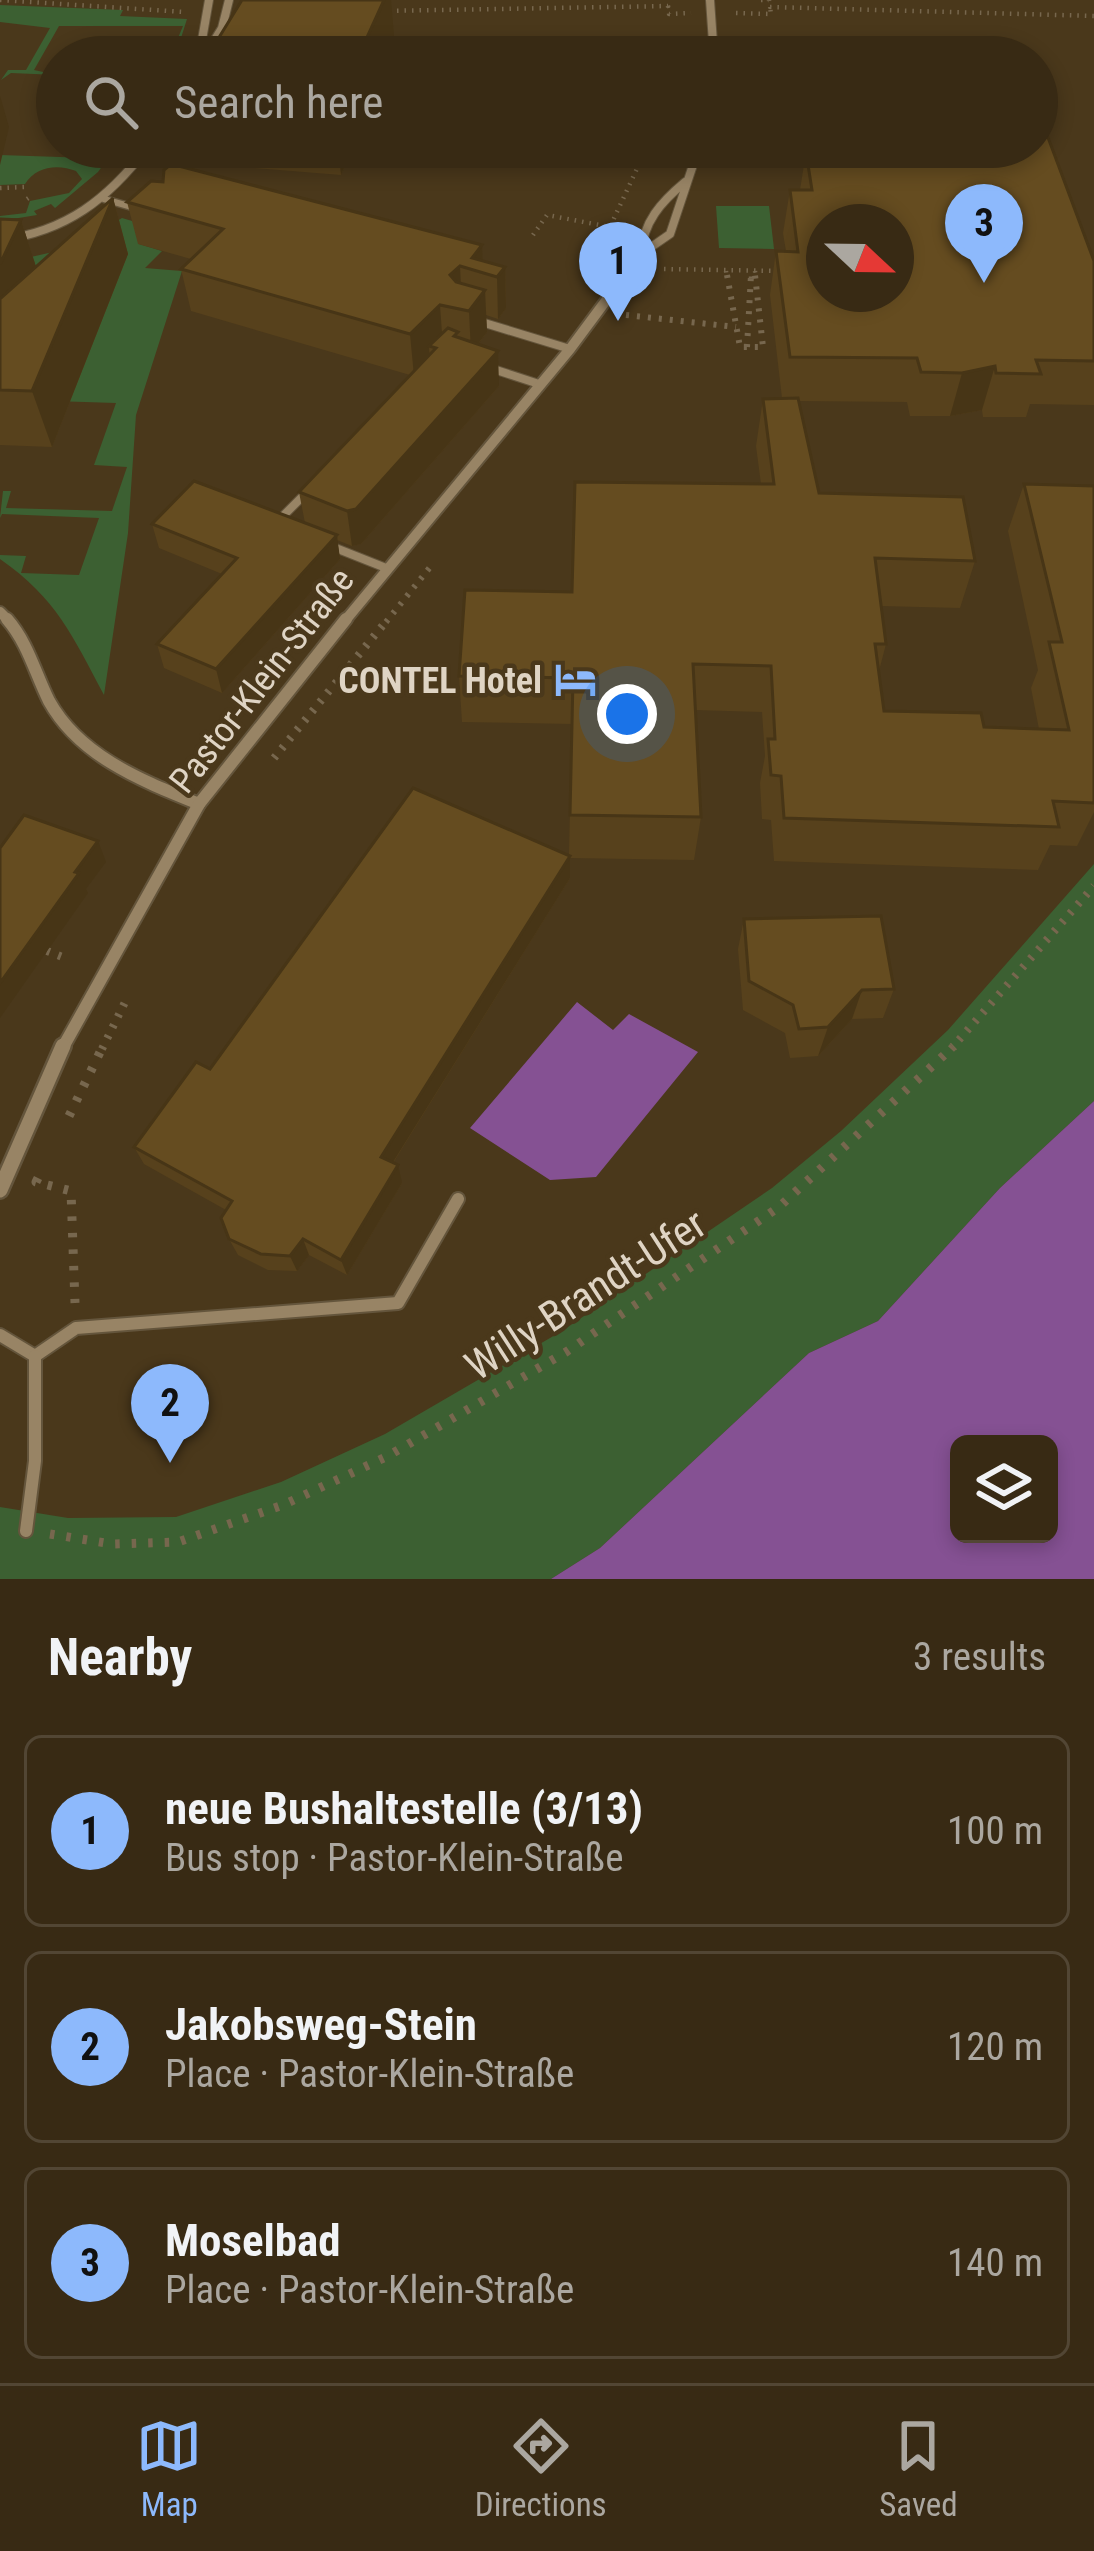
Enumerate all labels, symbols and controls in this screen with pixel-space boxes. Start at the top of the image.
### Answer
search box [36,36,1058,168]
icon: search [78,69,144,135]
text: Search here [174,76,383,129]
pin: 3 [945,184,1023,283]
north arrow [806,204,914,312]
pin: 1 [579,222,657,321]
street label: Pastor-Klein-Straße [161,560,363,801]
hotel icon: CONTEL Hotel [553,657,599,703]
place label: CONTEL Hotel [338,660,542,702]
your location [597,684,657,744]
street label: Willy-Brandt-Ufer [456,1199,715,1390]
pin: 2 [131,1364,209,1463]
map controls [950,1435,1058,1543]
button: layers [950,1435,1058,1543]
text: Nearby [48,1628,192,1687]
text: 3 results [913,1634,1046,1680]
text: neue Bushaltestelle (3/13) [165,1782,643,1835]
text: 1 [80,1808,100,1854]
text: 100 m [947,1808,1043,1854]
text: Bus stop · Pastor-Klein-Straße [165,1835,623,1881]
text: Jakobsweg-Stein [165,1998,477,2051]
text: 2 [80,2024,100,2070]
text: 120 m [947,2024,1043,2070]
text: Place · Pastor-Klein-Straße [165,2051,574,2097]
text: Moselbad [165,2214,341,2267]
text: 3 [80,2240,100,2286]
text: 140 m [947,2240,1043,2286]
text: Place · Pastor-Klein-Straße [165,2267,574,2313]
tab: Map [136,2413,202,2524]
tab: Directions [475,2413,607,2524]
tab: Saved [879,2413,958,2524]

